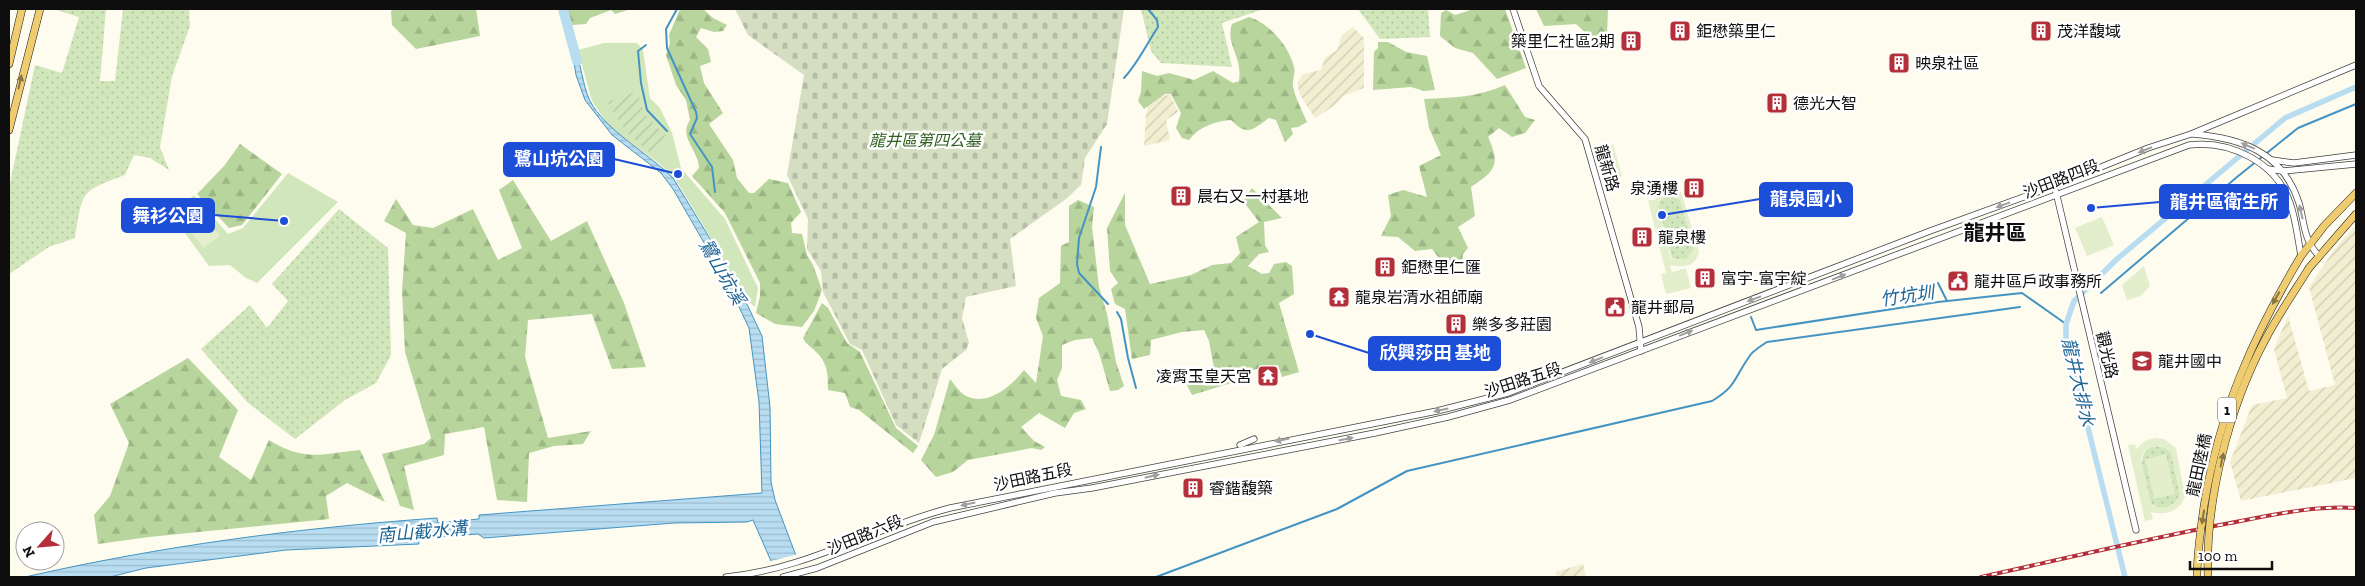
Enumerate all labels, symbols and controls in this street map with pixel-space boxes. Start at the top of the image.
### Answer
building icon: 鉅懋築里仁 [1668,19,1692,43]
building icon: 茂洋馥域 [2029,19,2053,43]
place label: 鉅懋築里仁 [1696,22,1776,41]
place label: 茂洋馥域 [2057,22,2121,41]
building icon: 築里仁社區2期 [1619,29,1643,53]
place label: 築里仁社區2期 [1511,32,1615,51]
building icon: 映泉社區 [1887,51,1911,75]
place label: 映泉社區 [1915,54,1979,73]
one-way arrow [16,75,24,90]
building icon: 德光大智 [1765,91,1789,115]
place label: 德光大智 [1793,94,1857,113]
park label: 龍井區第四公墓 [869,131,984,150]
street label: 龍新路 [1591,142,1623,194]
one-way arrow [2241,142,2255,150]
callout: 鷺山坑公園 [504,143,614,176]
one-way arrow [2137,147,2152,154]
text: 鷺山坑公園 [514,148,604,170]
street label: 沙田路四段 [2020,156,2102,202]
building icon: 泉湧樓 [1682,176,1706,200]
place label: 泉湧樓 [1630,179,1678,198]
callout: 龍泉國小 [1760,183,1852,216]
building icon: 晨右又一村基地 [1169,184,1193,208]
callout: 龍井區衛生所 [2160,185,2288,218]
place label: 晨右又一村基地 [1197,187,1309,206]
text: 龍泉國小 [1770,188,1842,210]
text: 龍井區衛生所 [2170,191,2278,213]
callout: 舞衫公園 [122,199,214,232]
one-way arrow [1995,201,2010,209]
text: 舞衫公園 [132,205,204,227]
one-way arrow [2297,205,2305,220]
district label: 龍井區 [1964,220,2027,245]
building icon: 龍泉樓 [1630,225,1654,249]
place label: 龍泉樓 [1658,228,1706,247]
water label: 鷺山坑溪 [694,235,751,311]
building icon: 鉅懋里仁匯 [1373,255,1397,279]
place label: 鉅懋里仁匯 [1401,258,1481,277]
building icon: 富宇-富宇綻 [1693,266,1717,290]
place label: 富宇-富宇綻 [1721,269,1807,288]
public building icon: 龍井區戶政事務所 [1946,269,1970,293]
place label: 龍井區戶政事務所 [1974,272,2102,291]
one-way arrow [1832,273,1847,281]
water label: 竹坑圳 [1879,281,1938,311]
temple icon: 龍泉岩清水祖師廟 [1327,285,1351,309]
place label: 龍泉岩清水祖師廟 [1355,288,1483,307]
one-way arrow [2272,291,2280,306]
public building icon: 龍井郵局 [1603,295,1627,319]
one-way arrow [1747,296,1762,303]
place label: 龍井郵局 [1631,298,1695,317]
building icon: 樂多多莊園 [1444,312,1468,336]
place label: 樂多多莊園 [1472,315,1552,334]
one-way arrow [1679,329,1694,337]
street label: 觀光路 [2092,329,2122,381]
water label: 龍井大排水 [2057,336,2099,429]
callout: 欣興莎田 基地 [1369,337,1500,370]
text: 欣興莎田 基地 [1379,342,1491,364]
school or university icon: 龍井國中 [2130,349,2154,373]
place label: 龍井國中 [2158,352,2222,371]
one-way arrow [1588,356,1603,364]
street label: 沙田路五段 [1482,359,1564,401]
temple icon: 凌霄玉皇天宮 [1256,364,1280,388]
place label: 凌霄玉皇天宮 [1156,367,1252,386]
road number: 1 [2218,398,2236,422]
one-way arrow [1434,406,1449,414]
street label: 龍田陸橋 [2183,432,2215,498]
one-way arrow [1338,434,1354,442]
one-way arrow [1273,437,1289,445]
one-way arrow [2218,452,2226,467]
street label: 沙田路五段 [992,459,1074,495]
one-way arrow [1144,472,1160,480]
building icon: 睿鍇馥築 [1181,476,1205,500]
place label: 睿鍇馥築 [1209,479,1273,498]
one-way arrow [960,501,976,509]
one-way arrow [2198,510,2206,526]
street label: 沙田路六段 [824,511,906,559]
water label: 南山截水溝 [376,517,471,547]
north arrow [15,521,65,571]
scale bar [2190,538,2272,570]
text: N [19,543,39,560]
text: 100 m [2198,547,2237,565]

